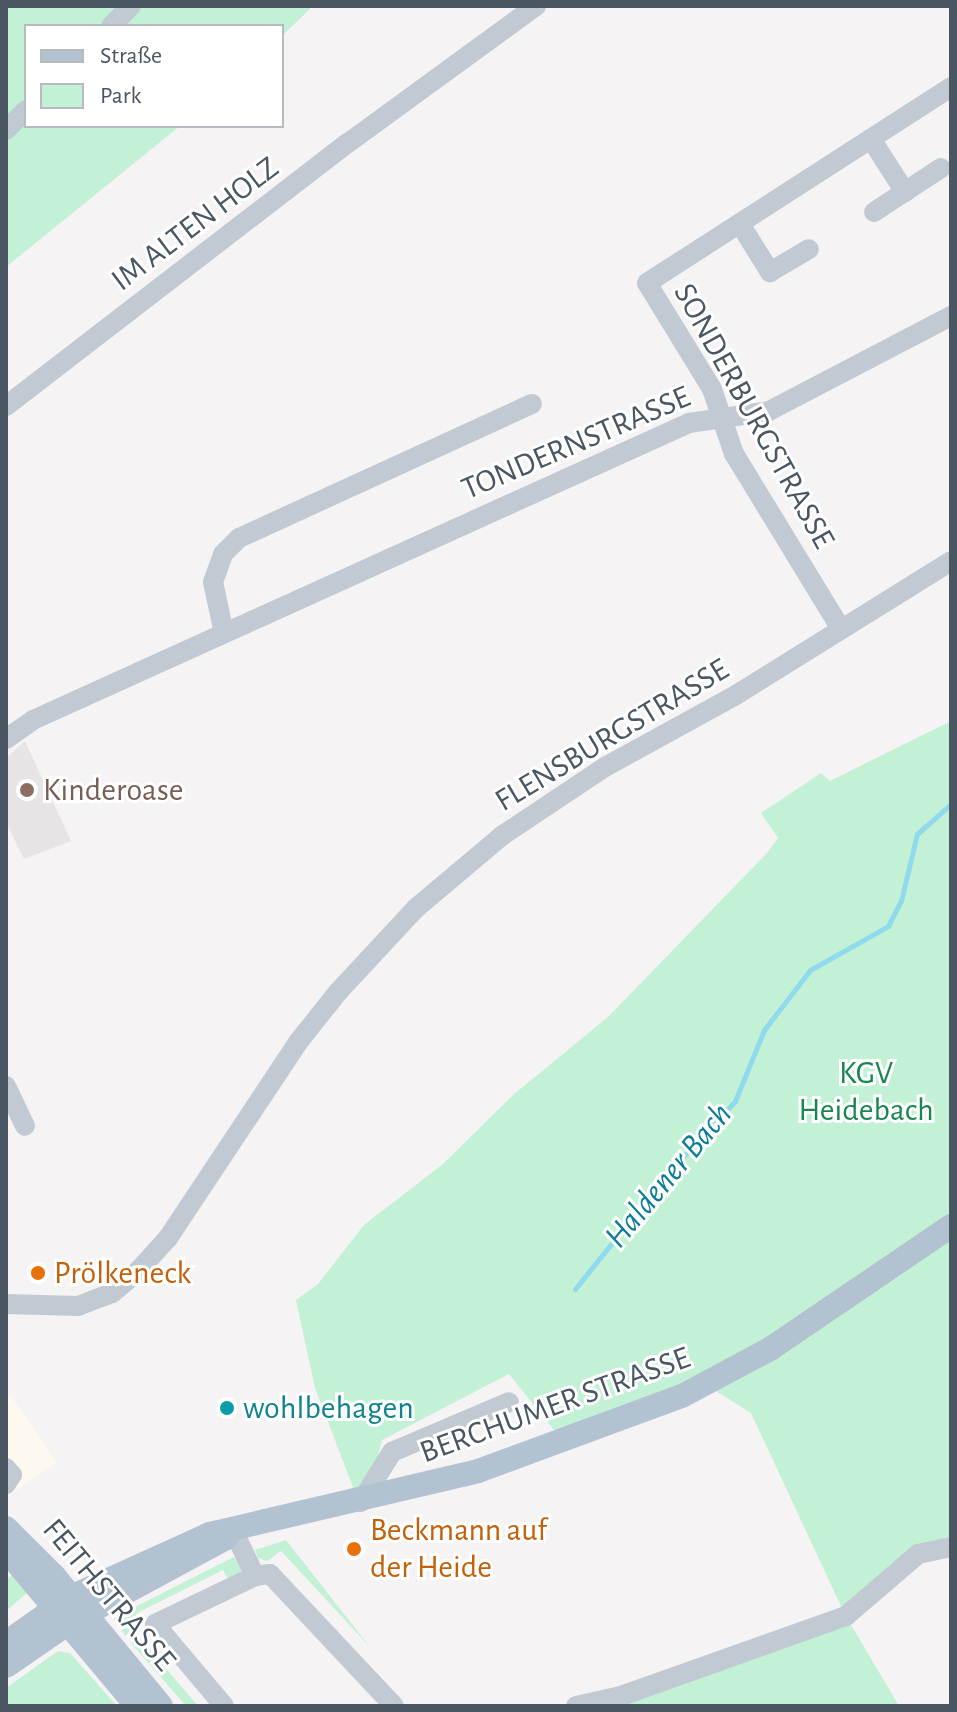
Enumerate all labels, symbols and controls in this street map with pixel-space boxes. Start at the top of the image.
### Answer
legend [24,24,284,128]
text: Straße [100,44,162,68]
text: Park [100,84,141,108]
street label: IM ALTEN HOLZ [104,149,286,299]
street label: SONDERBURGSTRASSE [665,277,843,555]
street label: TONDERNSTRASSE [456,378,696,508]
street label: FLENSBURGSTRASSE [488,650,736,820]
place label: Kinderoase [43,771,183,809]
marker: Kinderoase [18,781,36,799]
park label: KGV Heidebach [798,1055,934,1130]
water label: Haldener Bach [597,1095,741,1257]
place label: Prölkeneck [54,1254,191,1292]
marker: Prölkeneck [29,1264,47,1282]
street label: BERCHUMER STRASSE [415,1338,695,1472]
place label: wohlbehagen [243,1389,414,1427]
marker: wohlbehagen [218,1399,236,1417]
street label: FEITHSTRASSE [34,1511,184,1679]
place label: Beckmann auf der Heide [370,1512,547,1587]
marker: Beckmann auf der Heide [345,1540,363,1558]

